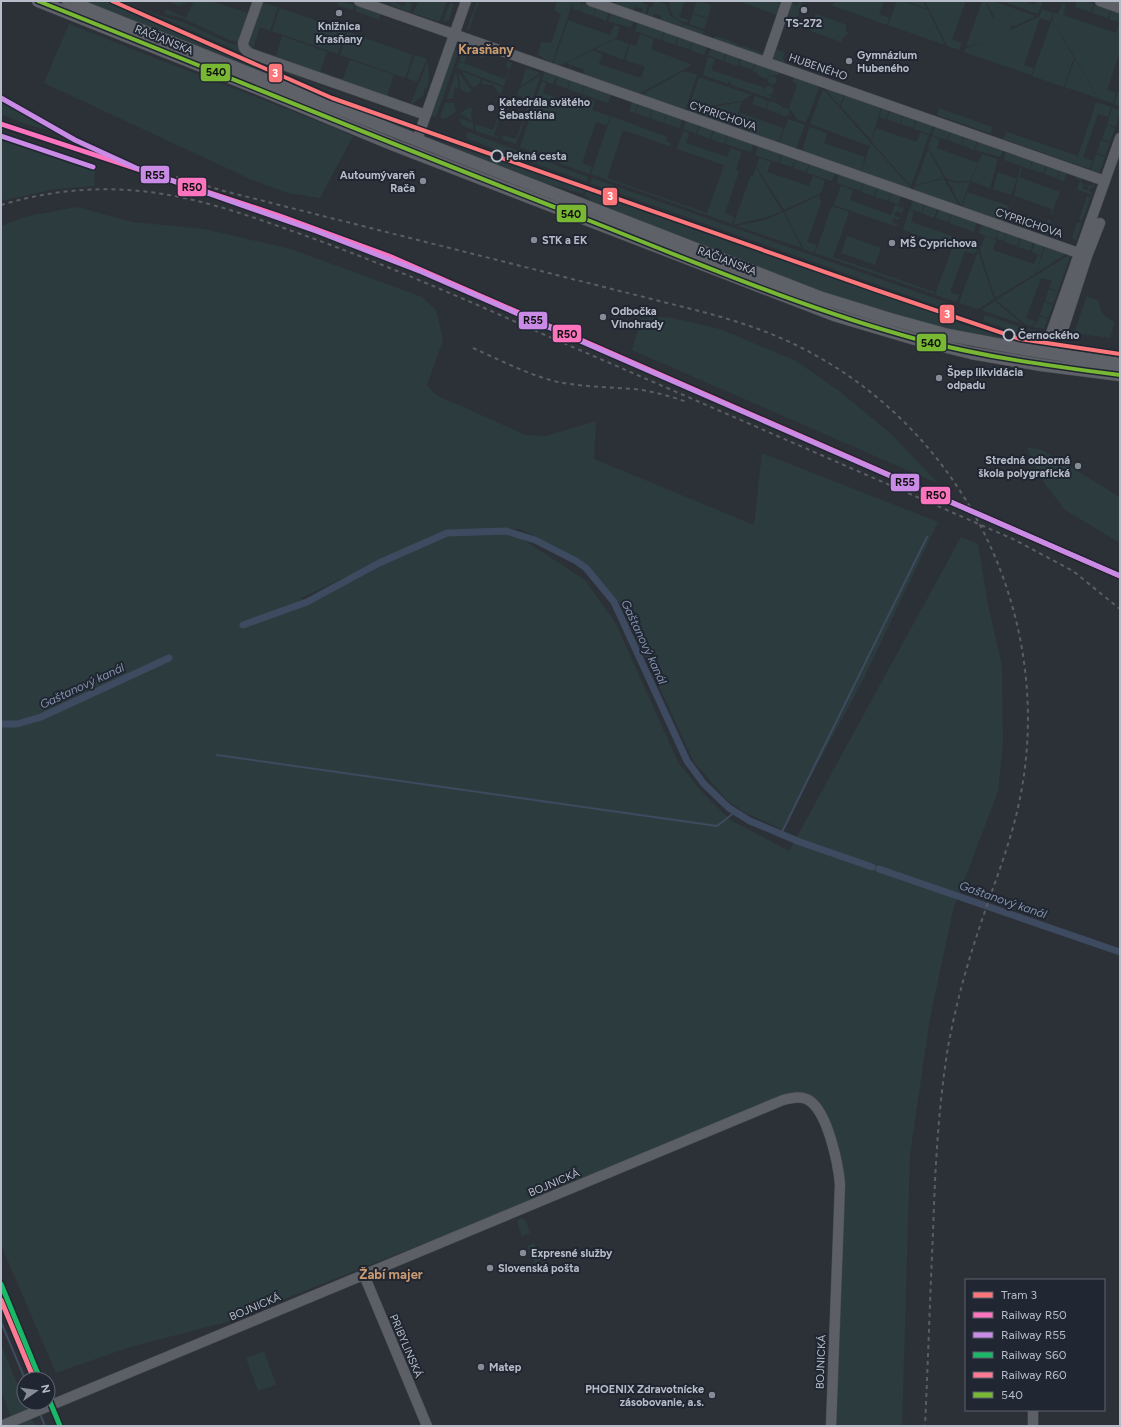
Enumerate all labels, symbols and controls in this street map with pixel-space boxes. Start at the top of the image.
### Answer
marker: TS-272 [799,5,809,15]
marker: Knižnica Krasňany [334,8,344,18]
place label: TS-272 [786,17,822,30]
place label: Knižnica Krasňany [316,20,363,46]
street label: RAČIANSKA [133,21,196,58]
district label: Krasňany [458,42,514,57]
place label: Gymnázium Hubeného [857,49,918,75]
street label: HUBENÉHO [787,51,849,83]
marker: Gymnázium Hubeného [844,56,854,66]
line badge: 540 [200,63,231,82]
line badge: 3 [268,63,283,83]
text: 540 [206,66,226,79]
text: 3 [272,67,278,80]
place label: Katedrála svätého Šebastiána [499,96,591,122]
street label: CYPRICHOVA [688,98,759,134]
marker: Katedrála svätého Šebastiána [486,103,496,113]
marker: Pekná cesta [490,149,504,163]
place label: Pekná cesta [506,150,567,163]
line badge: R55 [140,165,170,184]
text: R55 [145,169,165,182]
place label: Autoumývareň Rača [340,169,415,195]
marker: Autoumývareň Rača [418,176,428,186]
line badge: R50 [177,177,207,197]
text: R50 [182,181,202,194]
line badge: 3 [602,187,618,206]
text: 3 [607,190,613,203]
line badge: 540 [556,204,587,223]
street label: CYPRICHOVA [994,205,1065,241]
text: 540 [561,208,581,221]
place label: STK a EK [542,234,588,247]
marker: STK a EK [529,235,539,245]
place label: MŠ Cyprichova [900,236,977,250]
marker: MŠ Cyprichova [887,238,897,248]
street label: RAČIANSKA [696,243,759,278]
line badge: 3 [939,304,955,324]
place label: Odbočka Vinohrady [611,305,664,331]
text: 3 [944,308,950,321]
line badge: R55 [518,311,548,330]
marker: Odbočka Vinohrady [598,312,608,322]
text: R55 [523,314,543,327]
line badge: R50 [552,324,582,343]
text: R50 [557,328,577,341]
marker: Černockého [1002,328,1016,342]
place label: Černockého [1018,328,1080,342]
line badge: 540 [916,333,947,352]
text: 540 [921,337,941,350]
place label: Špep likvidácia odpadu [947,365,1023,392]
marker: Špep likvidácia odpadu [934,373,944,383]
place label: Stredná odborná škola polygrafická [978,454,1070,480]
marker: Stredná odborná škola polygrafická [1073,461,1083,471]
line badge: R55 [890,473,920,492]
text: R55 [895,476,915,489]
line badge: R50 [920,486,951,505]
text: R50 [926,489,946,502]
water label: Gaštanový kanál [618,598,670,687]
water label: Gaštanový kanál [38,660,127,712]
water label: Gaštanový kanál [957,878,1049,922]
street label: BOJNICKÁ [526,1166,582,1200]
place label: Expresné služby [531,1247,613,1260]
marker: Expresné služby [518,1248,528,1258]
place label: Slovenská pošta [498,1262,580,1275]
marker: Slovenská pošta [485,1263,495,1273]
district label: Žabí majer [359,1267,423,1282]
legend [965,1279,1105,1411]
text: Tram 3 [1001,1288,1037,1302]
street label: BOJNICKÁ [227,1290,283,1324]
text: Railway R50 [1001,1308,1067,1322]
street label: PRIBYLINSKÁ [387,1312,425,1380]
text: Railway R55 [1001,1328,1066,1342]
street label: BOJNICKÁ [814,1334,828,1389]
text: Railway S60 [1001,1348,1067,1362]
place label: Matep [489,1361,522,1374]
marker: Matep [476,1362,486,1372]
text: Railway R60 [1001,1368,1067,1382]
north arrow [16,1371,56,1411]
text: N [38,1383,53,1394]
place label: PHOENIX Zdravotnícke zásobovanie, a.s. [585,1383,704,1409]
text: 540 [1001,1388,1023,1402]
marker: PHOENIX Zdravotnícke zásobovanie, a.s. [707,1390,717,1400]

